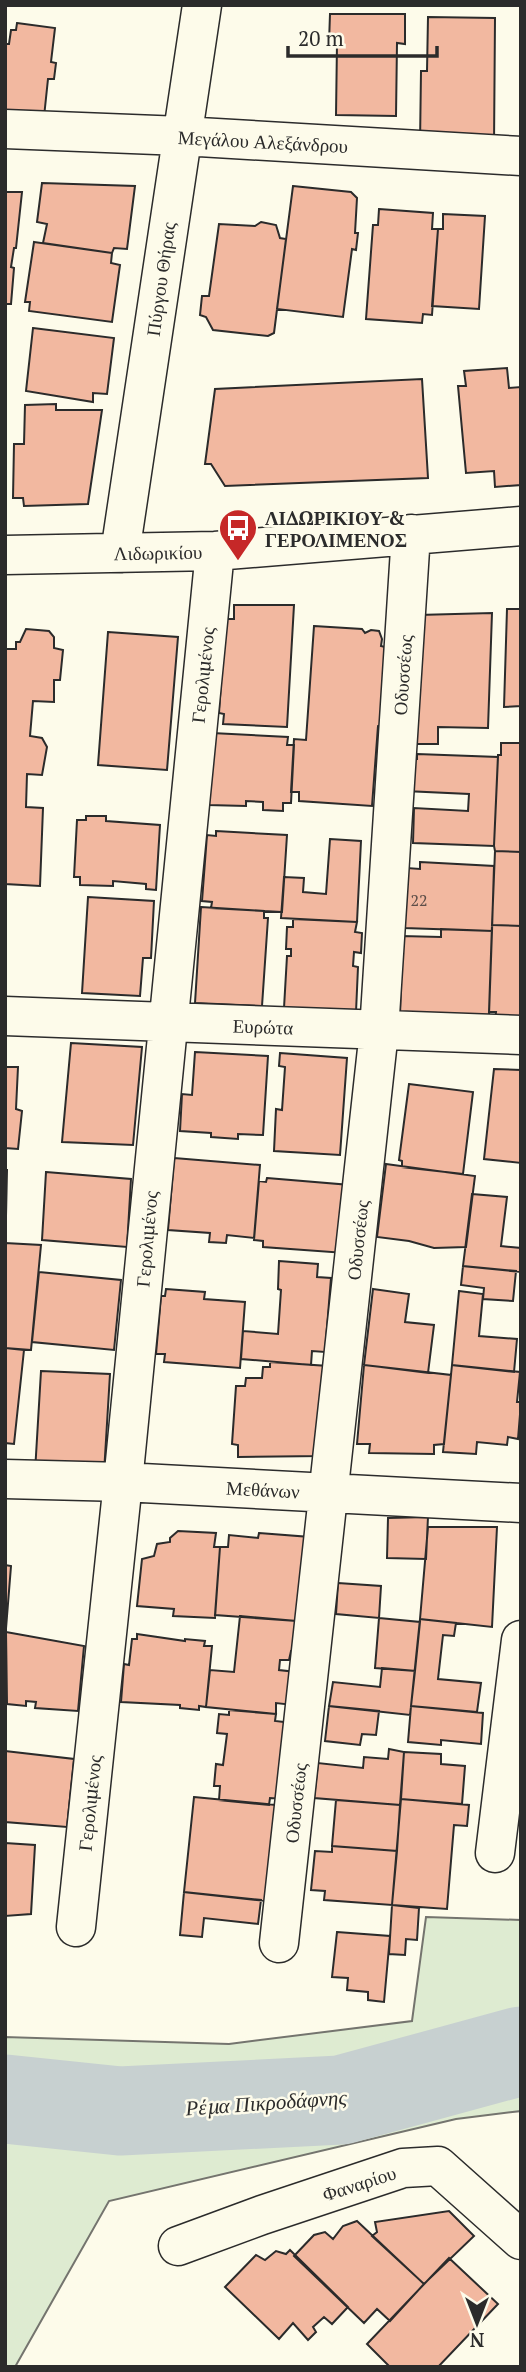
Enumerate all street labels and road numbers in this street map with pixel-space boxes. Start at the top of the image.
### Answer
street label: Μεγάλου Αλεξάνδρου [177,124,349,158]
street label: Πύργου Θήρας [140,220,180,338]
street label: Λιδωρικίου [114,539,202,565]
street label: Γερολιμένος [185,625,220,724]
street label: Οδυσσέως [387,633,417,716]
street label: Ευρώτα [232,1012,294,1040]
street label: Γερολιμένος [129,1189,163,1288]
street label: Οδυσσέως [340,1198,374,1281]
street label: Μεθάνων [226,1475,301,1503]
street label: Γερολιμένος [72,1753,107,1852]
street label: Οδυσσέως [278,1761,312,1844]
street label: Φαναρίου [319,2159,399,2207]

